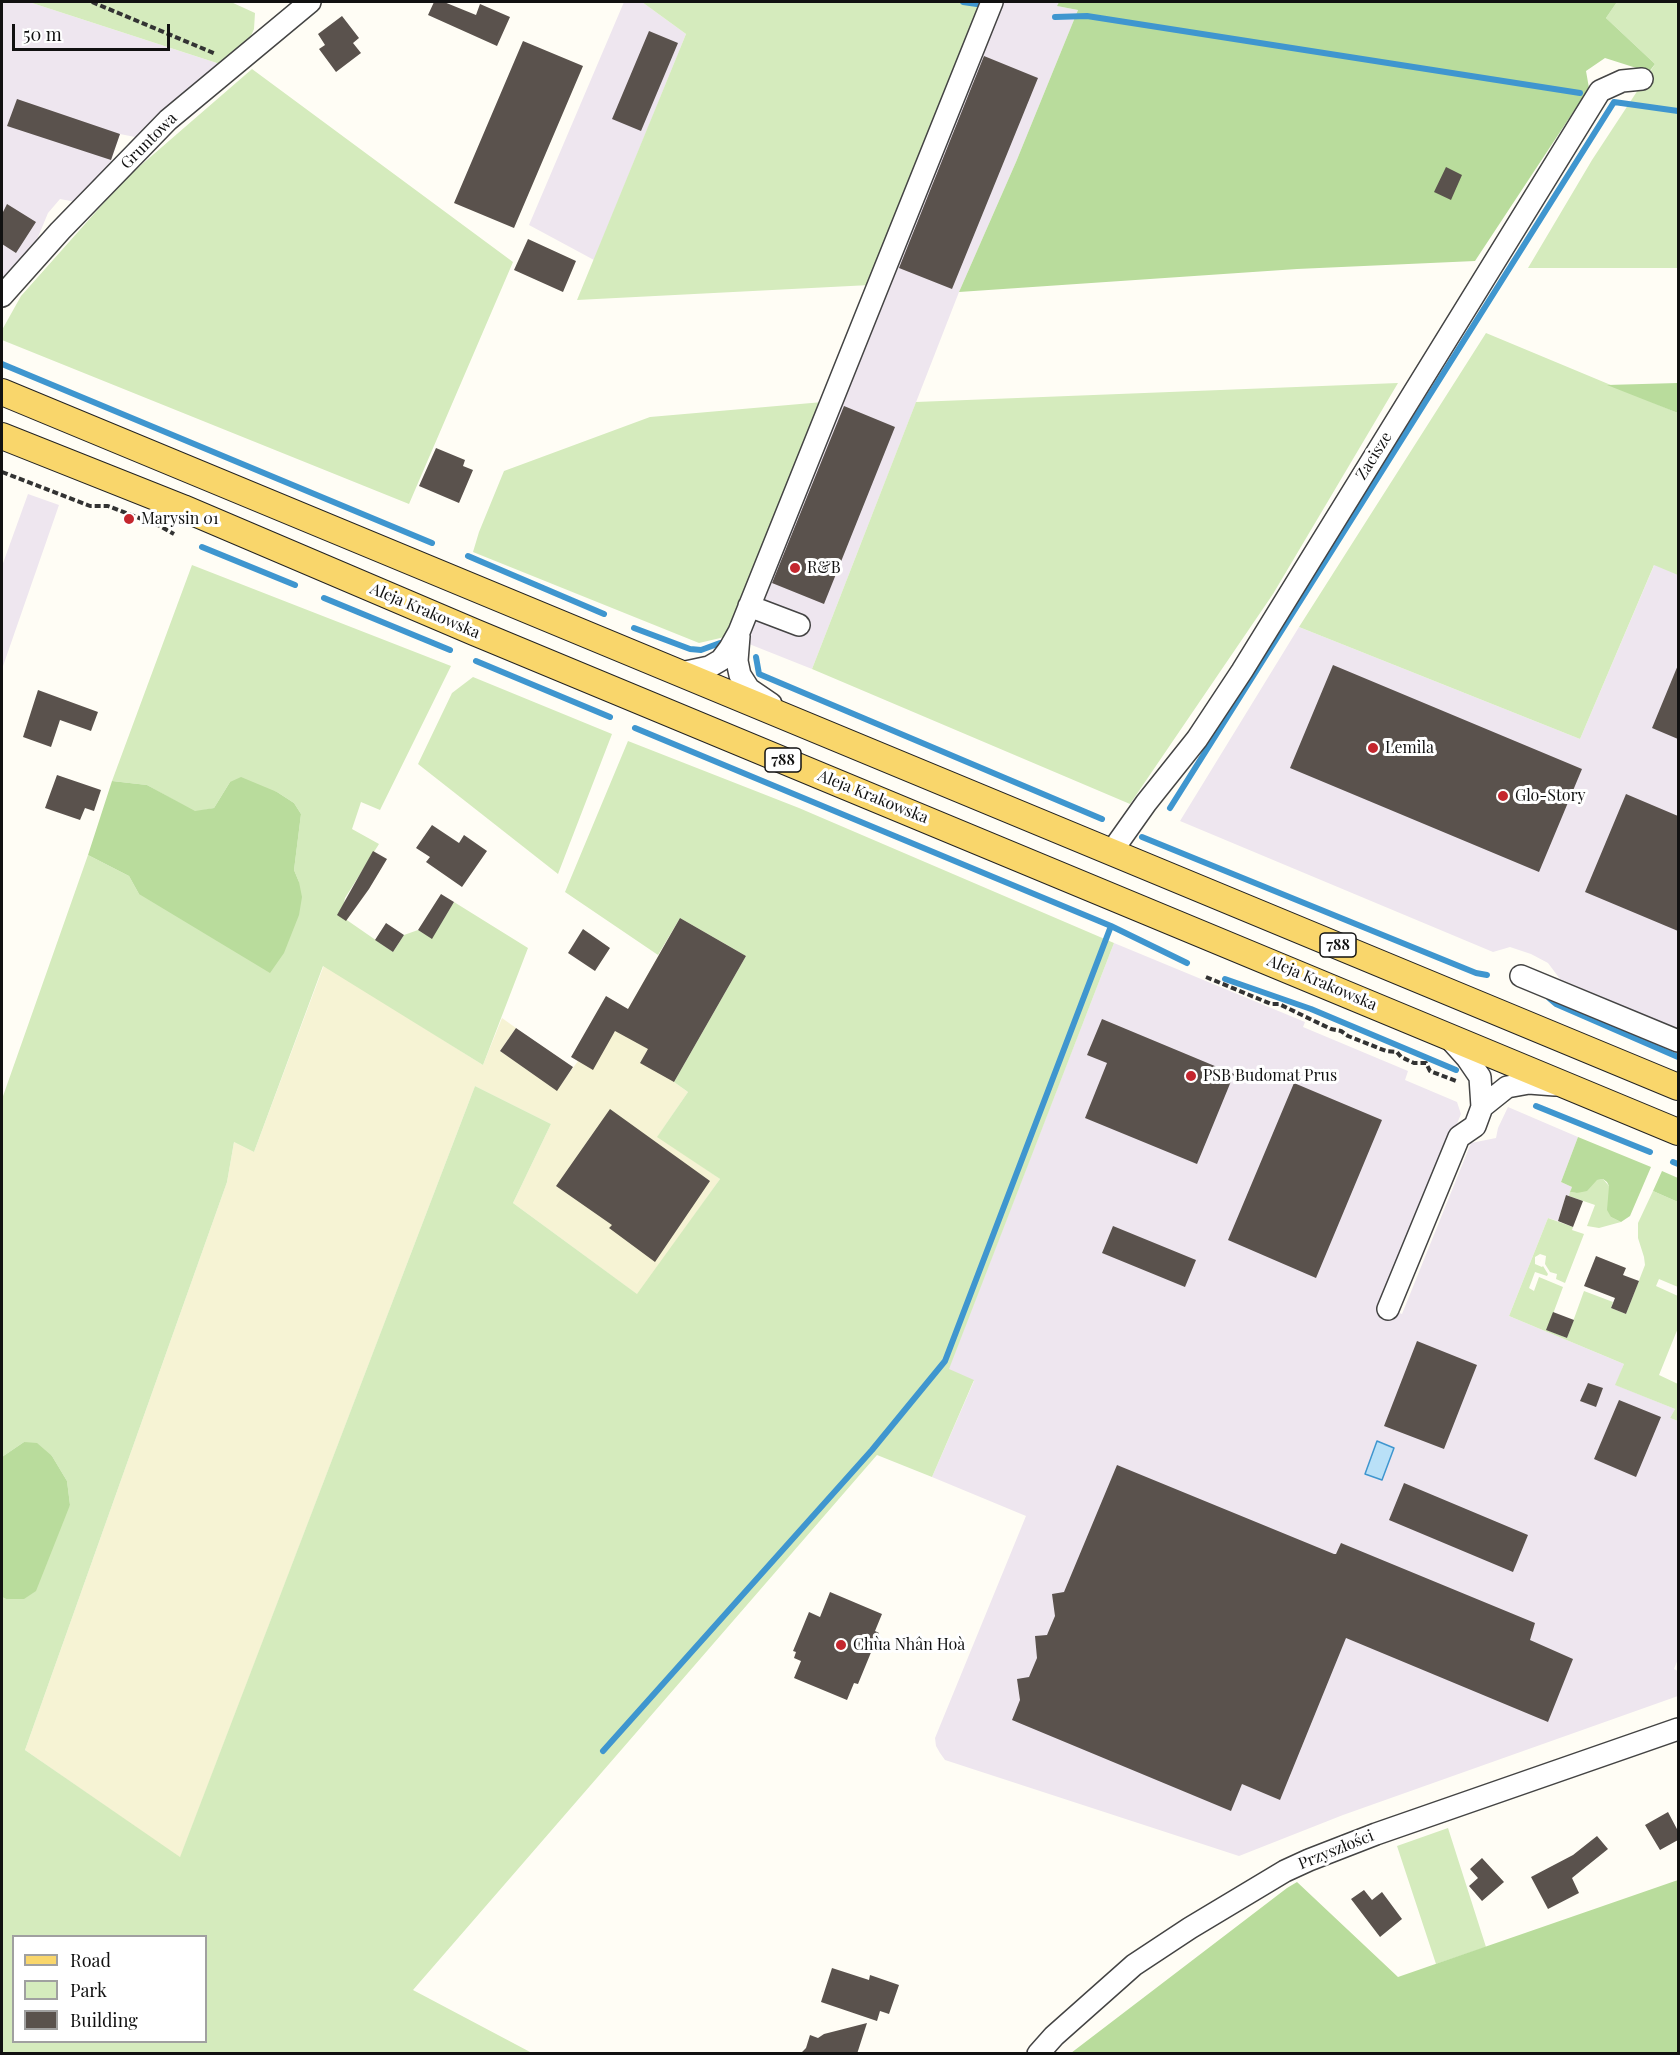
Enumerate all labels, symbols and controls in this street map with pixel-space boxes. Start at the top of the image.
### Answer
scale bar [15,12,172,50]
text: 50 m [23,22,62,46]
street label: Gruntowa [117,109,181,173]
street label: Zacisze [1352,429,1396,483]
place label: Marysin 01 [141,509,219,529]
marker: Marysin 01 [122,512,136,526]
place label: R&B [807,558,841,578]
marker: R&B [788,561,802,575]
street label: Aleja Krakowska [367,579,483,643]
place label: Lemila [1385,738,1434,758]
marker: Lemila [1366,741,1380,755]
road number: 788 [765,748,801,772]
street label: Aleja Krakowska [815,766,931,828]
place label: Glo-Story [1515,786,1586,806]
marker: Glo-Story [1496,789,1510,803]
road number: 788 [1320,933,1356,957]
street label: Aleja Krakowska [1264,951,1380,1015]
place label: PSB Budomat Prus [1203,1066,1337,1086]
marker: PSB Budomat Prus [1184,1069,1198,1083]
place label: Chùa Nhân Hoà [853,1635,965,1655]
marker: Chùa Nhân Hoà [834,1638,848,1652]
street label: Przyszłości [1295,1826,1377,1874]
legend [12,1935,207,2043]
text: Road [70,1948,111,1972]
text: Park [70,1978,107,2002]
text: Building [70,2008,138,2032]

